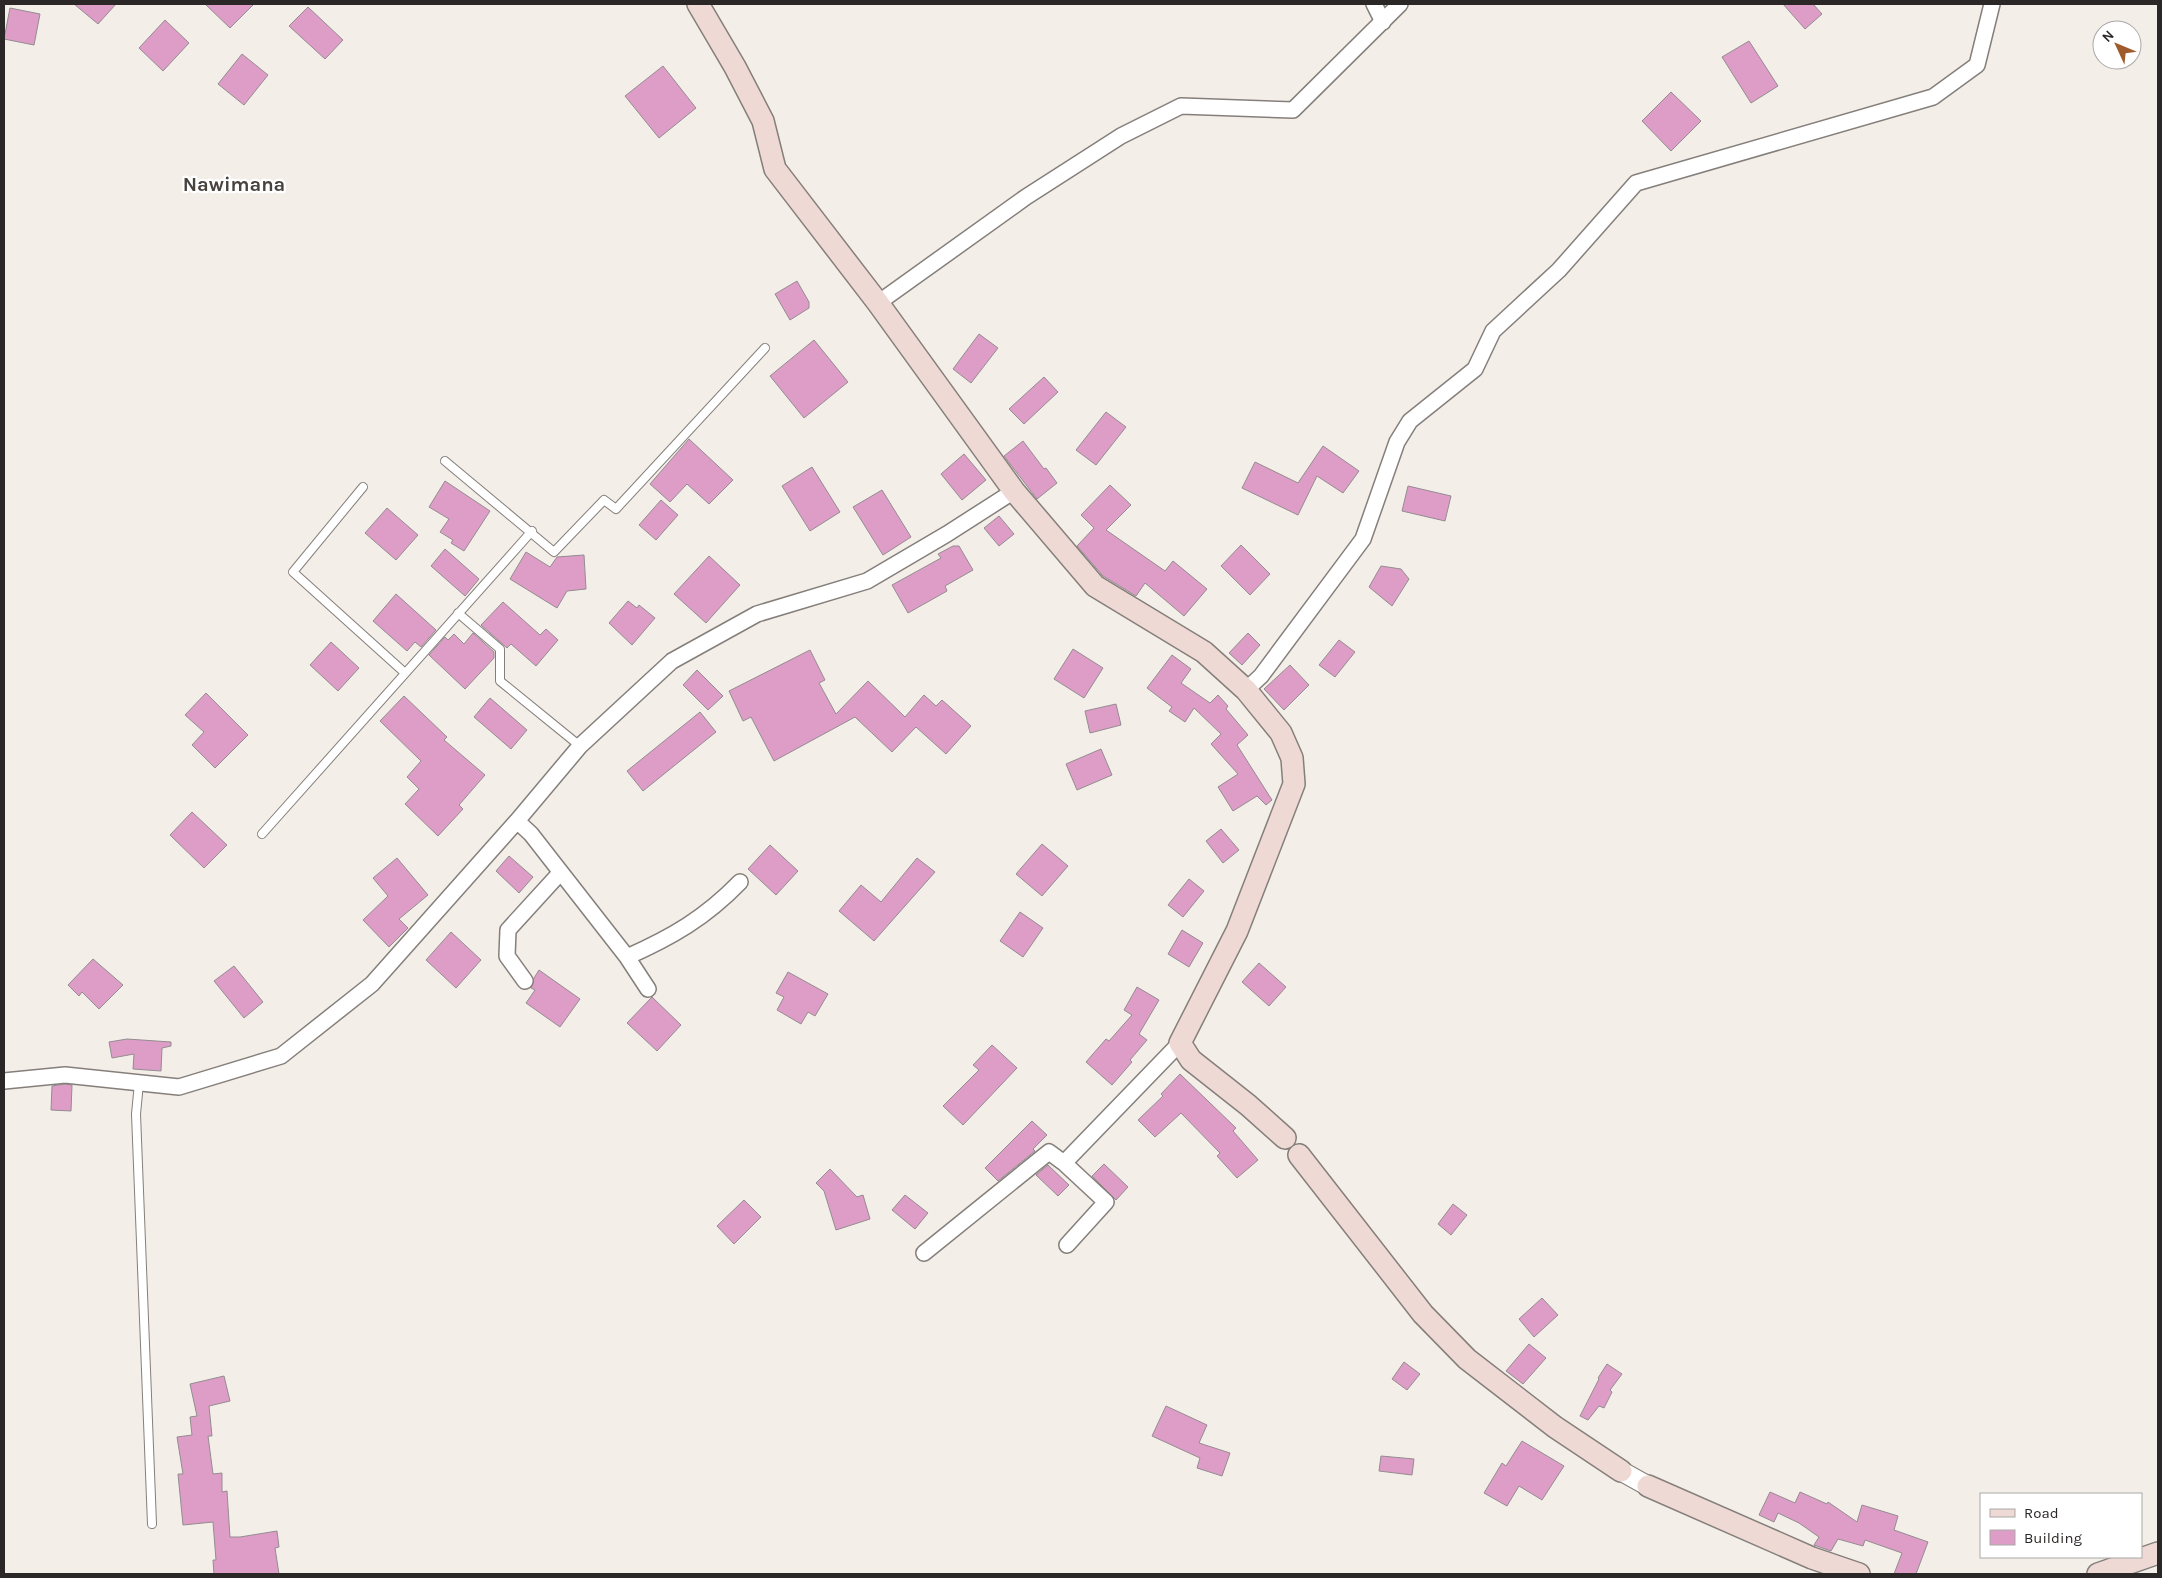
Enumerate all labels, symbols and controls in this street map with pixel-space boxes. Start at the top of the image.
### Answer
north arrow [2092,20,2142,70]
text: N [2098,27,2118,46]
district label: Nawimana [183,173,285,196]
legend [1980,1493,2142,1558]
text: Road [2024,1504,2059,1522]
text: Building [2024,1529,2082,1547]

